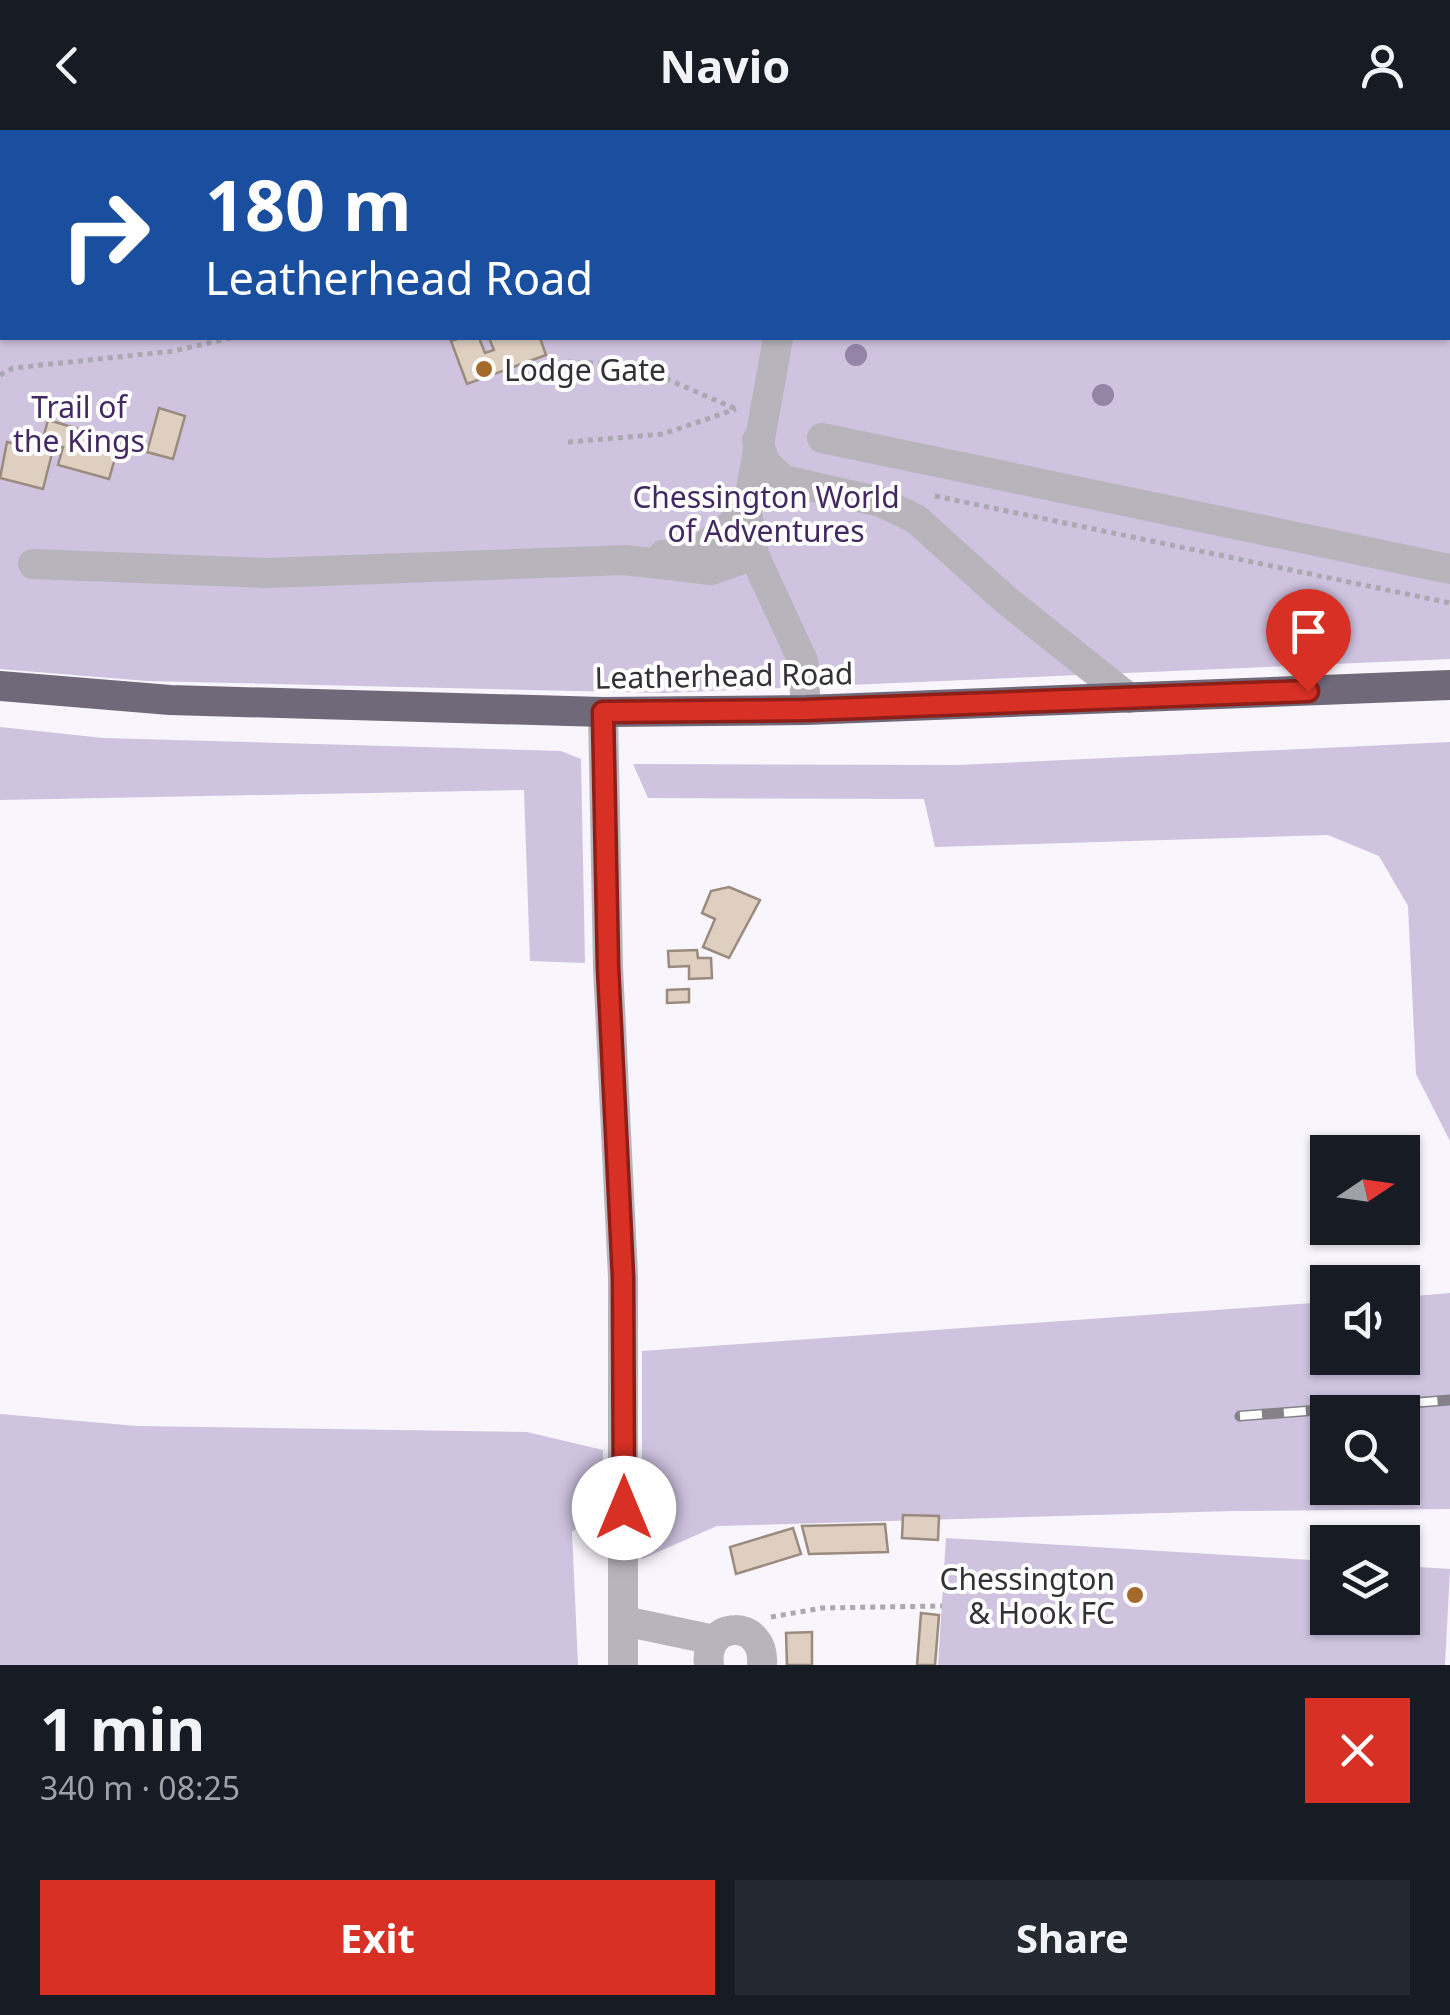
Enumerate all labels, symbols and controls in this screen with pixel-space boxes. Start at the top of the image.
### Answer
text: Navio [660,35,790,96]
icon: back [40,38,95,93]
icon: person [1355,38,1410,93]
text: 180 m [205,156,412,252]
icon: right [40,170,170,300]
text: Leatherhead Road [205,247,593,308]
place label: Lodge Gate [504,349,666,390]
marker: Lodge Gate [473,358,495,380]
park label: Trail of the Kings [13,386,145,461]
park label: Chessington World of Adventures [632,476,900,551]
pin [1266,589,1351,692]
icon: arrive [1281,604,1336,659]
street label: Leatherhead Road [594,652,854,698]
north arrow [1310,1135,1420,1245]
map controls [1310,1135,1420,1635]
button: sound [1310,1265,1420,1375]
button: search [1310,1395,1420,1505]
position arrow [572,1456,676,1560]
button: layers [1310,1525,1420,1635]
place label: Chessington & Hook FC [940,1558,1115,1633]
marker: Chessington & Hook FC [1124,1584,1146,1606]
text: 1 min [40,1687,205,1769]
button: close [1305,1698,1410,1803]
text: 340 m · 08:25 [40,1766,240,1809]
button: Exit [40,1880,715,1995]
button: Share [735,1880,1410,1995]

